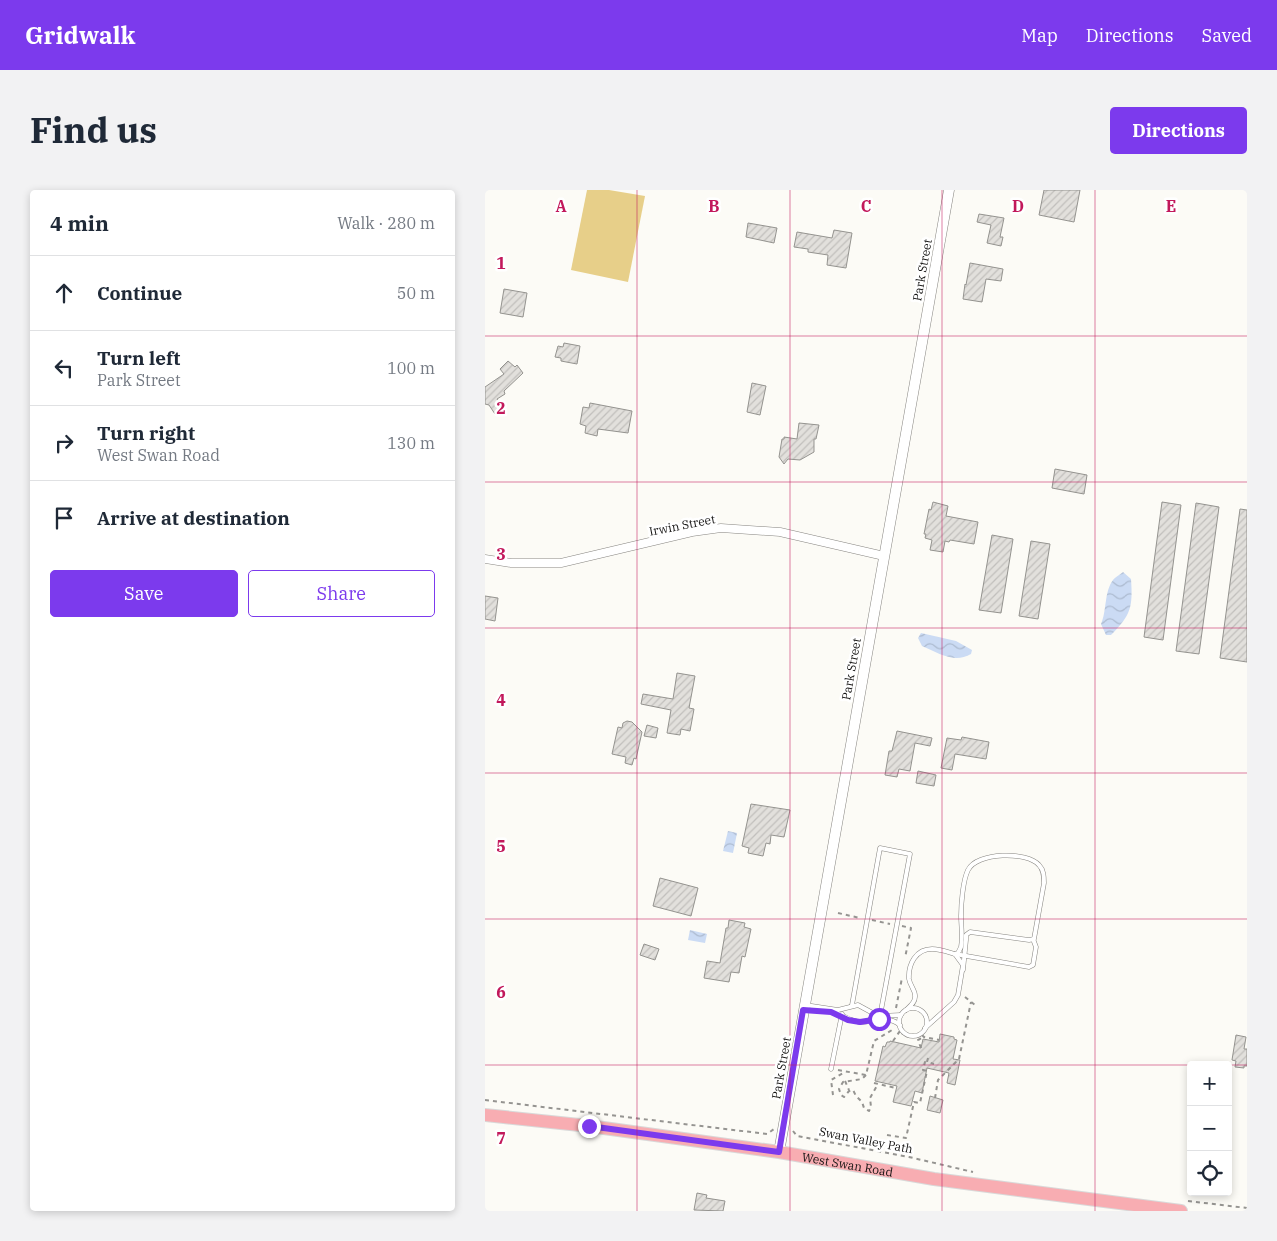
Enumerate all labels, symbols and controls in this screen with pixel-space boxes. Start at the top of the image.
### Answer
text: Gridwalk [25,19,135,51]
text: Map [1021,24,1058,47]
text: Directions [1086,24,1174,47]
text: Saved [1202,24,1252,47]
text: Find us [30,107,157,153]
button: Directions [1110,107,1247,154]
text: A [555,196,567,216]
text: B [708,196,720,216]
text: C [861,196,871,216]
text: D [1012,196,1024,216]
text: E [1166,196,1176,216]
text: 4 min [50,209,109,237]
text: Walk · 280 m [337,213,435,233]
street label: Park Street [909,238,935,302]
text: 1 [496,253,506,273]
icon: ahead [50,279,78,307]
text: Continue [97,281,182,305]
text: 50 m [397,283,435,303]
text: Turn left [97,346,180,370]
icon: left [50,354,78,382]
text: 100 m [387,358,435,378]
text: Park Street [97,370,181,390]
text: 2 [496,398,506,418]
text: Turn right [97,421,195,445]
icon: right [50,429,78,457]
text: 130 m [387,433,435,453]
text: West Swan Road [97,445,220,465]
icon: arrive [50,504,78,532]
text: Arrive at destination [97,506,290,530]
street label: Irwin Street [648,511,716,539]
text: 3 [496,544,506,564]
button: Save [50,570,238,617]
button: Share [248,570,435,617]
street label: Park Street [838,637,864,701]
text: 4 [496,690,506,710]
text: 5 [496,836,506,856]
text: 6 [496,982,506,1002]
route start [868,1008,891,1031]
street label: Park Street [768,1036,794,1100]
map controls [1187,1061,1232,1196]
button: + [1187,1061,1232,1106]
button: − [1187,1106,1232,1151]
route end [578,1115,601,1138]
street label: Swan Valley Path [818,1124,915,1157]
text: 7 [496,1128,506,1148]
street label: West Swan Road [801,1149,894,1179]
button: locate [1187,1151,1232,1196]

